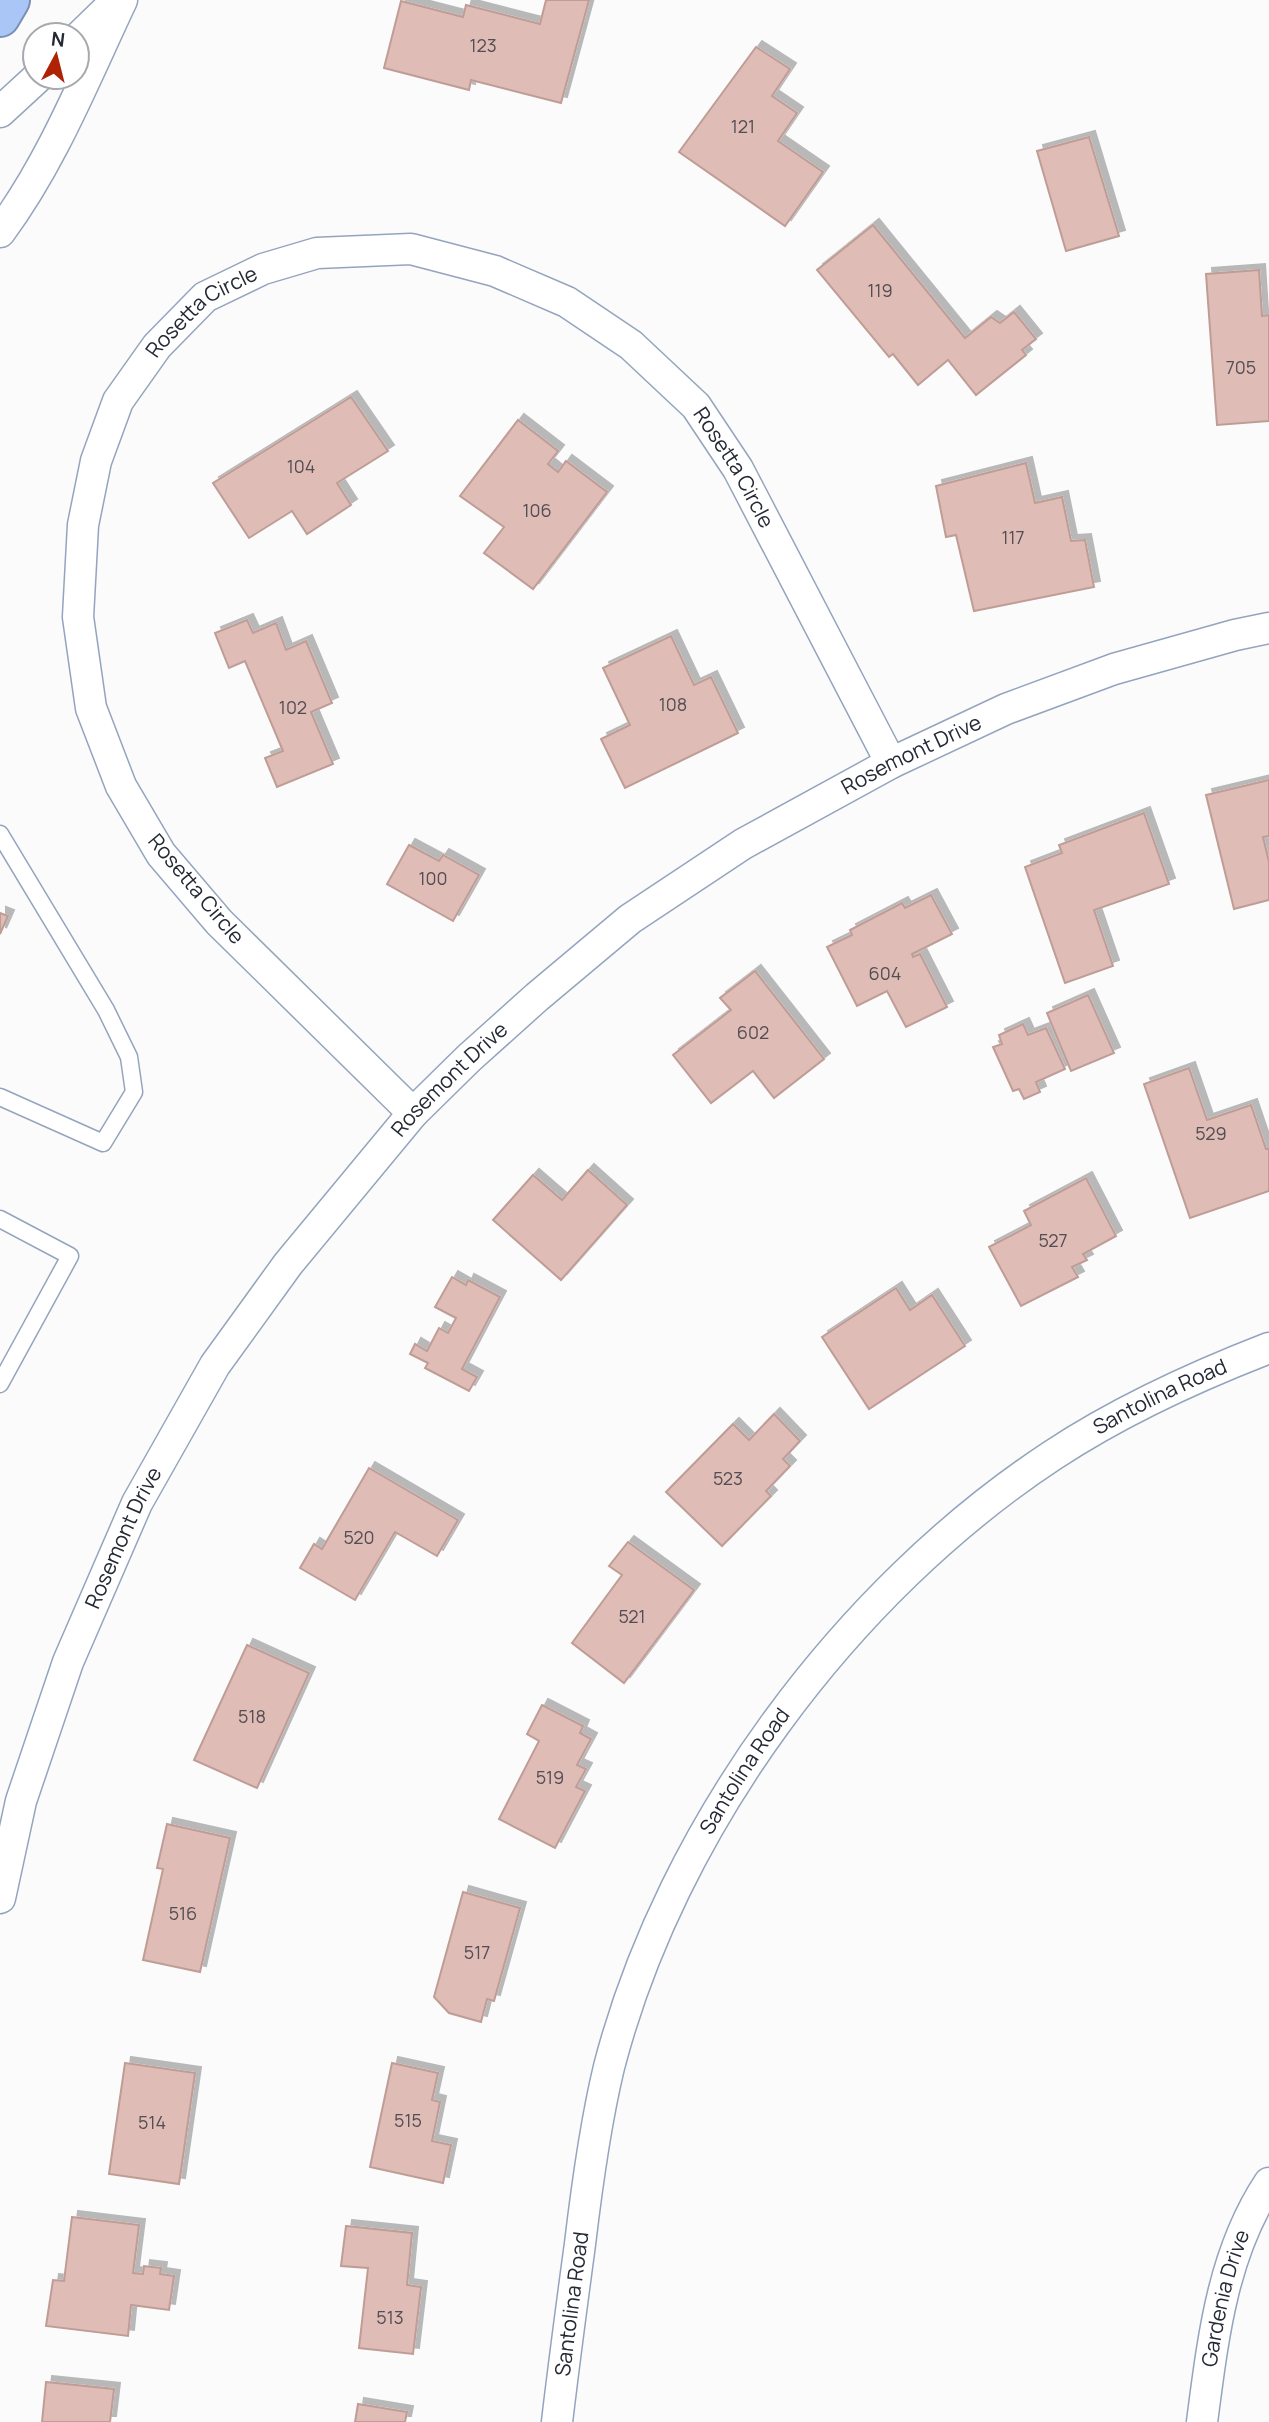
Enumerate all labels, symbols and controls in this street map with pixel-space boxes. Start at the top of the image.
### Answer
north arrow [21,21,91,91]
text: N [50,25,66,53]
house number: 123 [469,33,497,57]
house number: 121 [731,114,755,138]
street label: Rosetta Circle [138,259,262,362]
house number: 119 [867,278,893,302]
house number: 705 [1226,355,1256,379]
street label: Rosetta Circle [688,401,781,532]
house number: 104 [287,454,315,478]
house number: 106 [522,498,552,522]
house number: 117 [1001,525,1025,549]
house number: 108 [659,692,687,716]
house number: 102 [279,695,307,719]
street label: Rosemont Drive [836,708,986,801]
street label: Rosetta Circle [142,827,251,949]
house number: 100 [419,866,447,890]
house number: 604 [869,961,901,985]
street label: Rosemont Drive [384,1015,513,1142]
house number: 602 [737,1020,769,1044]
house number: 529 [1195,1121,1227,1145]
house number: 527 [1038,1228,1068,1252]
street label: Santolina Road [1088,1352,1231,1440]
street label: Rosemont Drive [78,1462,168,1613]
house number: 523 [713,1466,743,1490]
house number: 520 [343,1525,375,1549]
house number: 521 [618,1604,646,1628]
street label: Santolina Road [692,1702,795,1839]
house number: 518 [238,1704,266,1728]
house number: 519 [536,1765,564,1789]
house number: 516 [169,1901,197,1925]
house number: 517 [464,1940,490,1964]
house number: 515 [394,2108,422,2132]
house number: 514 [138,2110,166,2134]
street label: Gardenia Drive [1195,2225,1255,2369]
street label: Santolina Road [548,2230,594,2378]
house number: 513 [376,2305,404,2329]

